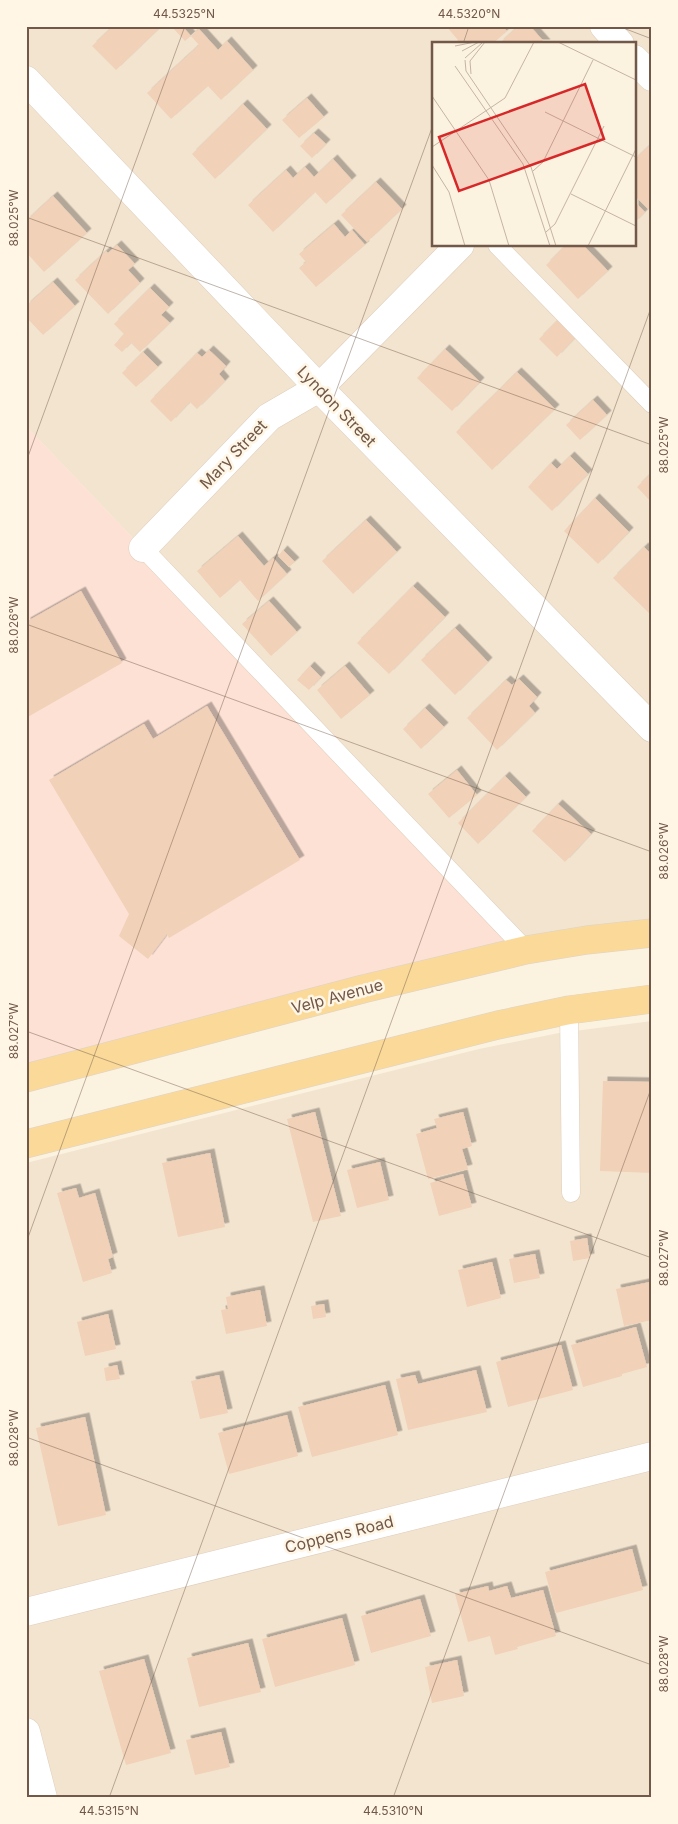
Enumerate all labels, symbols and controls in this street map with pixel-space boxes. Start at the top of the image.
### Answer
text: 44.5325°N [153,6,215,21]
text: 44.5320°N [438,6,500,21]
inset map [432,42,636,246]
text: 88.025°W [6,189,21,247]
street label: Lyndon Street [293,361,381,451]
street label: Mary Street [195,415,271,493]
text: 88.025°W [656,416,671,474]
text: 88.026°W [6,596,21,654]
text: 88.026°W [656,822,671,880]
street label: Velp Avenue [289,974,385,1018]
text: 88.027°W [6,1002,21,1059]
text: 88.027°W [656,1229,671,1286]
text: 88.028°W [6,1409,21,1467]
street label: Coppens Road [283,1511,395,1557]
text: 88.028°W [656,1635,671,1693]
text: 44.5315°N [79,1803,139,1818]
text: 44.5310°N [363,1803,423,1818]

